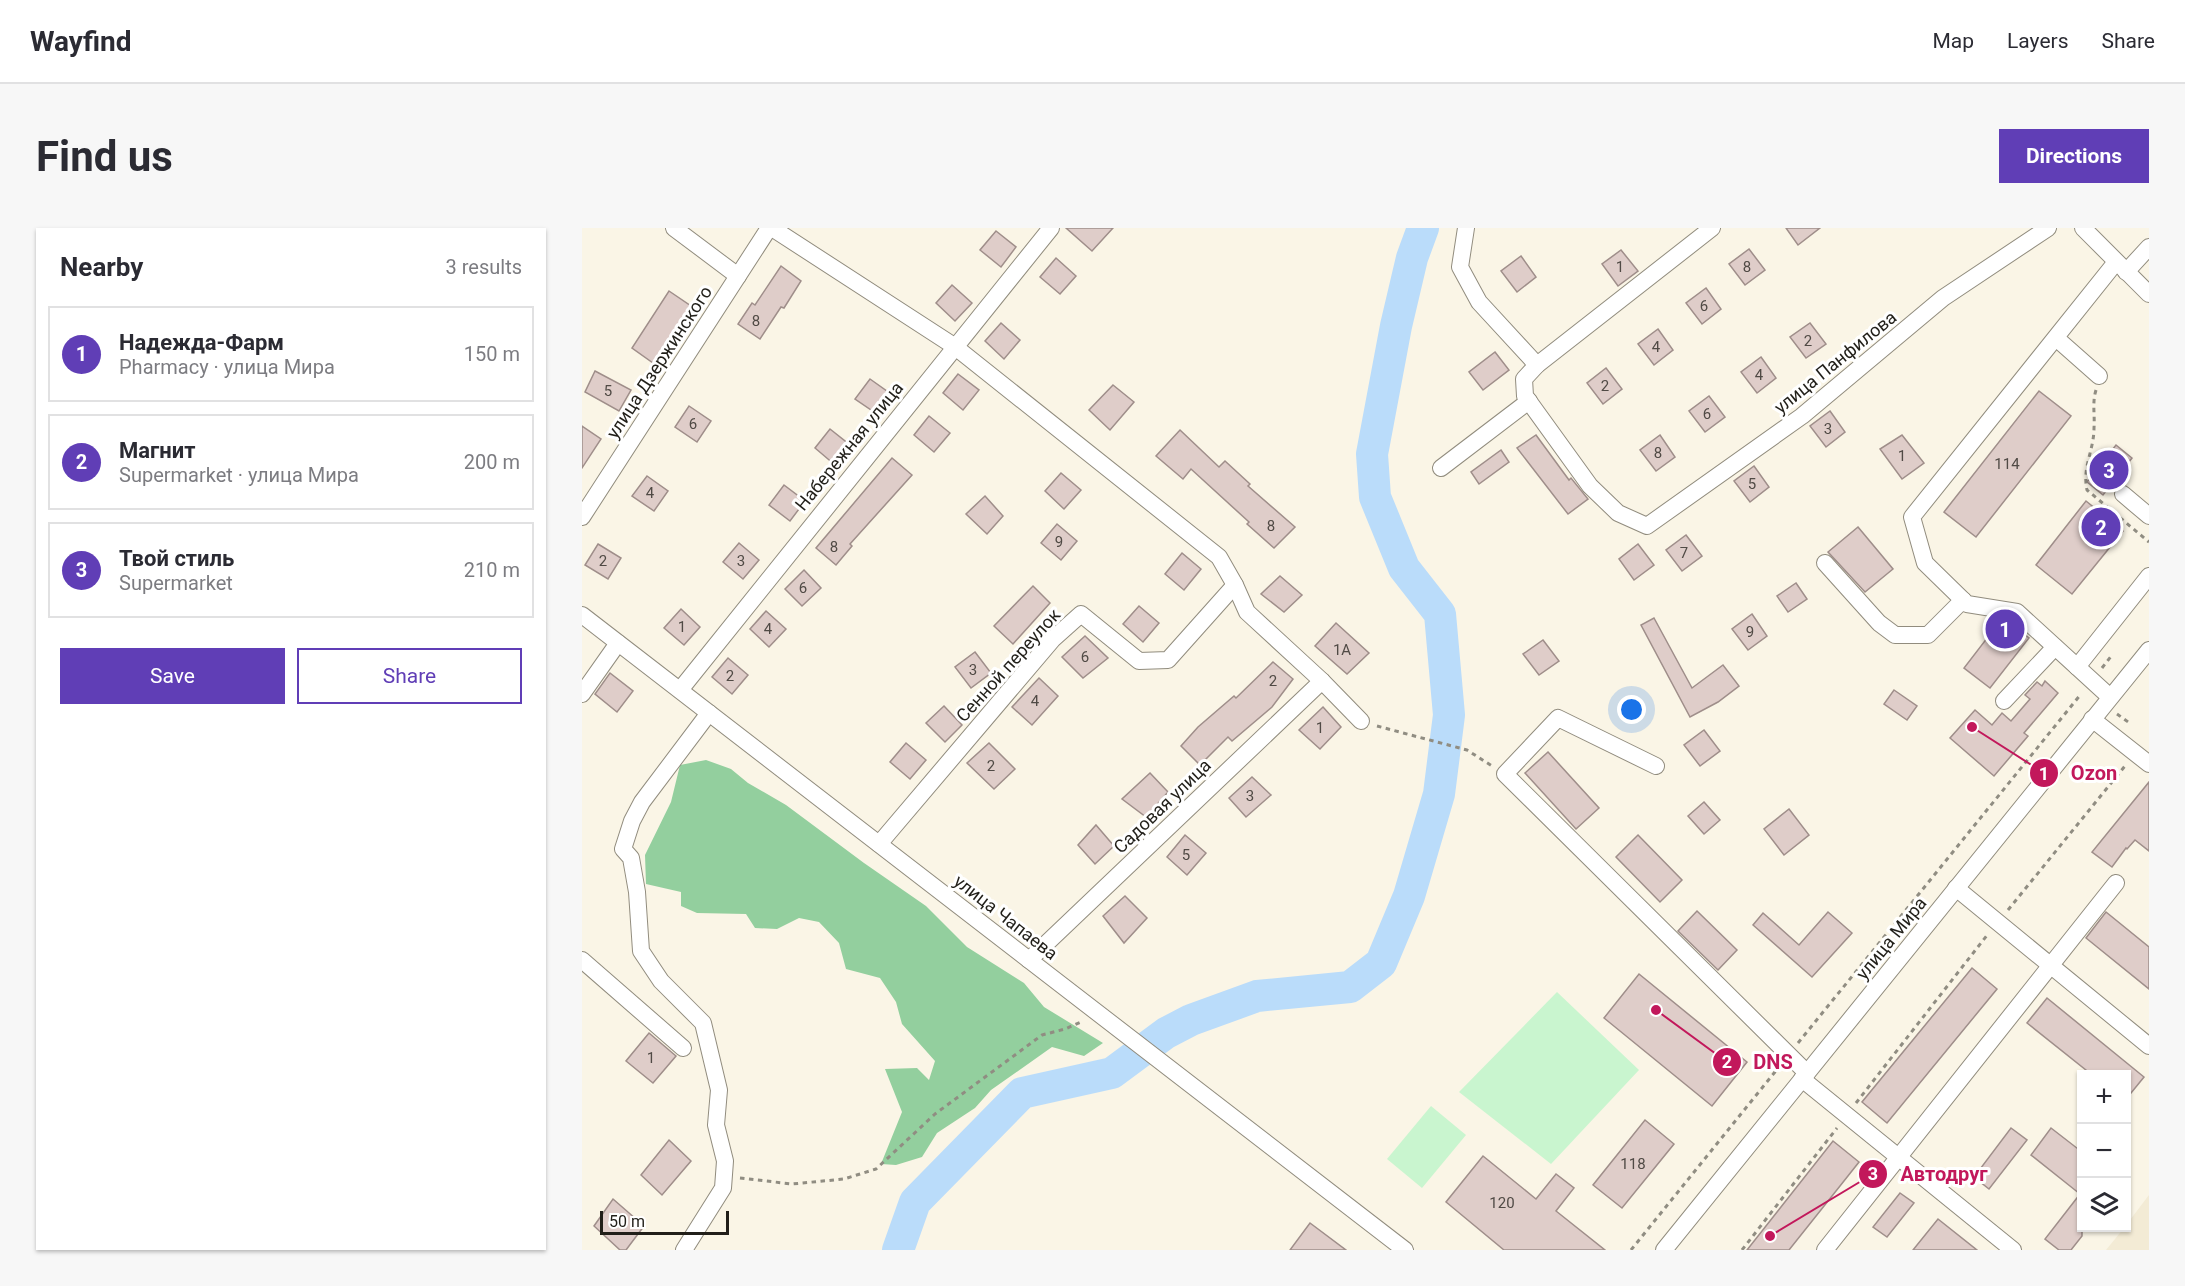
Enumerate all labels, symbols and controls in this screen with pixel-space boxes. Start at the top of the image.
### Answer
text: Wayfind [30,25,131,58]
text: Map [1932,29,1974,53]
text: Layers [2007,29,2068,53]
text: Share [2101,29,2155,53]
button: Directions [1999,129,2149,183]
text: Find us [36,132,173,181]
text: Nearby [60,252,143,282]
text: 3 results [446,255,522,279]
house number: 1 [1616,258,1624,276]
house number: 8 [1743,258,1751,276]
street label: улица Дзержинского [602,282,716,442]
house number: 6 [1700,297,1708,315]
street label: улица Панфилова [1770,306,1900,418]
house number: 8 [752,312,760,330]
text: Надежда-Фарм [119,330,284,355]
house number: 2 [1804,332,1812,350]
house number: 4 [1652,338,1661,356]
text: 1 [76,342,87,366]
text: 150 m [464,342,520,366]
text: Pharmacy · улица Мира [119,355,335,379]
house number: 4 [1755,366,1764,384]
street label: Набережная улица [791,377,907,515]
house number: 2 [1601,377,1609,395]
house number: 5 [604,382,612,400]
house number: 6 [1703,405,1711,423]
house number: 6 [689,415,697,433]
house number: 3 [1824,420,1832,438]
text: Магнит [119,438,195,463]
house number: 8 [1654,444,1662,462]
house number: 1 [1898,447,1906,465]
pin: 3 [2090,448,2128,492]
text: 2 [76,450,87,474]
text: 200 m [464,450,520,474]
house number: 114 [1994,455,2020,473]
text: Supermarket · улица Мира [119,463,359,487]
house number: 5 [1748,475,1756,493]
house number: 4 [646,484,655,502]
pin: 2 [2082,504,2120,550]
house number: 8 [1267,517,1275,535]
house number: 9 [1055,533,1063,551]
house number: 8 [830,538,838,556]
house number: 7 [1680,544,1688,562]
text: Твой стиль [119,546,234,571]
house number: 2 [599,552,607,570]
house number: 3 [737,552,745,570]
text: 3 [76,558,87,582]
text: 210 m [464,558,520,582]
text: Supermarket [119,571,233,595]
house number: 6 [799,579,807,597]
street label: Сенной переулок [952,604,1065,726]
pin: 1 [1986,606,2024,652]
house number: 1 [678,618,686,636]
house number: 4 [764,620,773,638]
house number: 9 [1746,623,1754,641]
house number: 1А [1333,641,1351,659]
button: Save [60,648,285,704]
button: Share [297,648,522,704]
house number: 6 [1081,648,1089,666]
house number: 3 [969,661,977,679]
house number: 2 [726,667,734,685]
house number: 2 [1269,672,1277,690]
house number: 4 [1031,692,1040,710]
your location [1617,695,1646,724]
house number: 1 [1316,719,1324,737]
callout: Ozon [2029,754,2129,792]
street label: Садовая улица [1109,755,1215,857]
house number: 2 [987,757,995,775]
text: Ozon [2071,761,2117,785]
text: 1 [2039,763,2049,784]
house number: 3 [1246,787,1254,805]
house number: 5 [1182,846,1190,864]
street label: улица Чапаева [950,870,1062,964]
street label: улица Мира [1851,893,1931,983]
callout: DNS [1712,1043,1805,1081]
house number: 1 [647,1049,655,1067]
text: DNS [1753,1050,1793,1074]
text: 2 [1722,1051,1732,1072]
map controls [2077,1070,2131,1232]
button: + [2077,1070,2131,1124]
button: − [2077,1124,2131,1178]
house number: 118 [1620,1155,1646,1173]
callout: Автодруг [1858,1155,1999,1193]
text: Автодруг [1900,1162,1988,1186]
text: 3 [1868,1163,1878,1184]
button: layers [2077,1178,2131,1232]
house number: 120 [1489,1194,1515,1212]
scale bar [600,1208,729,1236]
text: 50 m [609,1212,645,1231]

